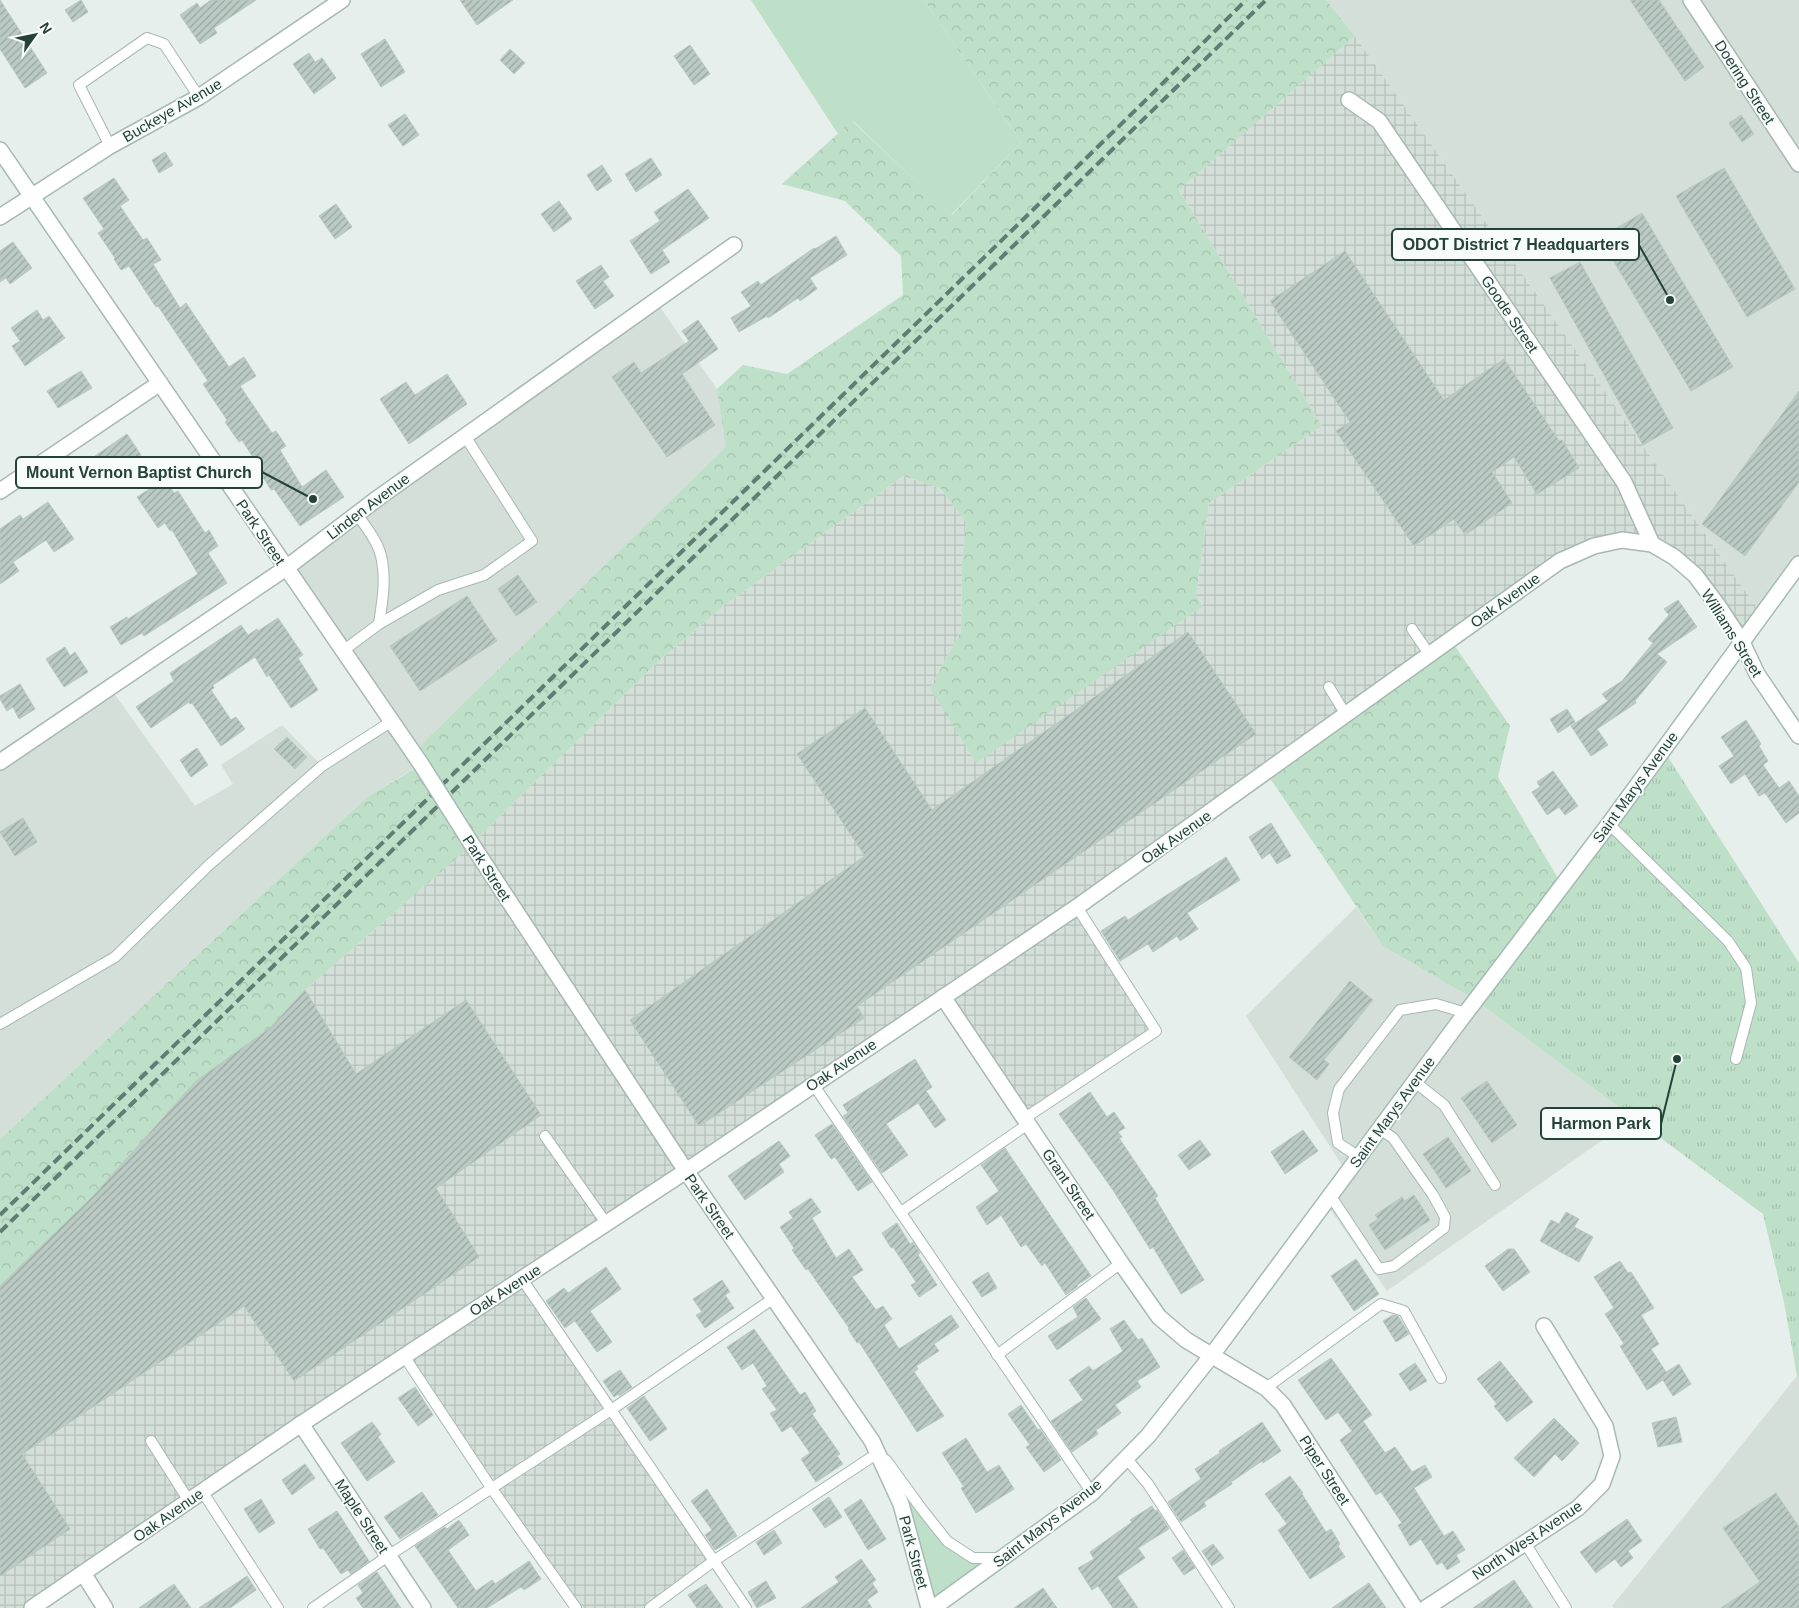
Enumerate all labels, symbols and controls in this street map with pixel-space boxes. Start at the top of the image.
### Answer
north arrow [10,10,60,60]
text: N [36,19,55,37]
street label: Doering Street [1712,37,1779,128]
street label: Buckeye Avenue [119,75,225,145]
callout: ODOT District 7 Headquarters [1392,229,1639,260]
text: ODOT District 7 Headquarters [1403,236,1629,253]
street label: Goode Street [1478,272,1542,356]
callout: Mount Vernon Baptist Church [16,457,262,488]
text: Mount Vernon Baptist Church [26,464,252,481]
street label: Linden Avenue [323,469,413,543]
street label: Park Street [233,496,289,569]
street label: Oak Avenue [1467,569,1543,631]
street label: Williams Street [1698,586,1766,681]
street label: Saint Marys Avenue [1589,728,1681,846]
street label: Oak Avenue [1138,807,1214,867]
street label: Park Street [459,832,515,905]
street label: Oak Avenue [802,1035,880,1095]
street label: Saint Marys Avenue [1346,1053,1438,1171]
callout: Harmon Park [1541,1108,1661,1139]
text: Harmon Park [1551,1115,1651,1132]
street label: Grant Street [1039,1145,1099,1223]
street label: Park Street [682,1170,739,1242]
street label: Oak Avenue [466,1261,544,1319]
street label: Piper Street [1296,1432,1354,1509]
street label: Saint Marys Avenue [989,1475,1105,1571]
street label: Maple Street [332,1476,393,1557]
street label: Oak Avenue [130,1485,206,1545]
street label: North West Avenue [1469,1497,1585,1583]
street label: Park Street [896,1514,932,1591]

